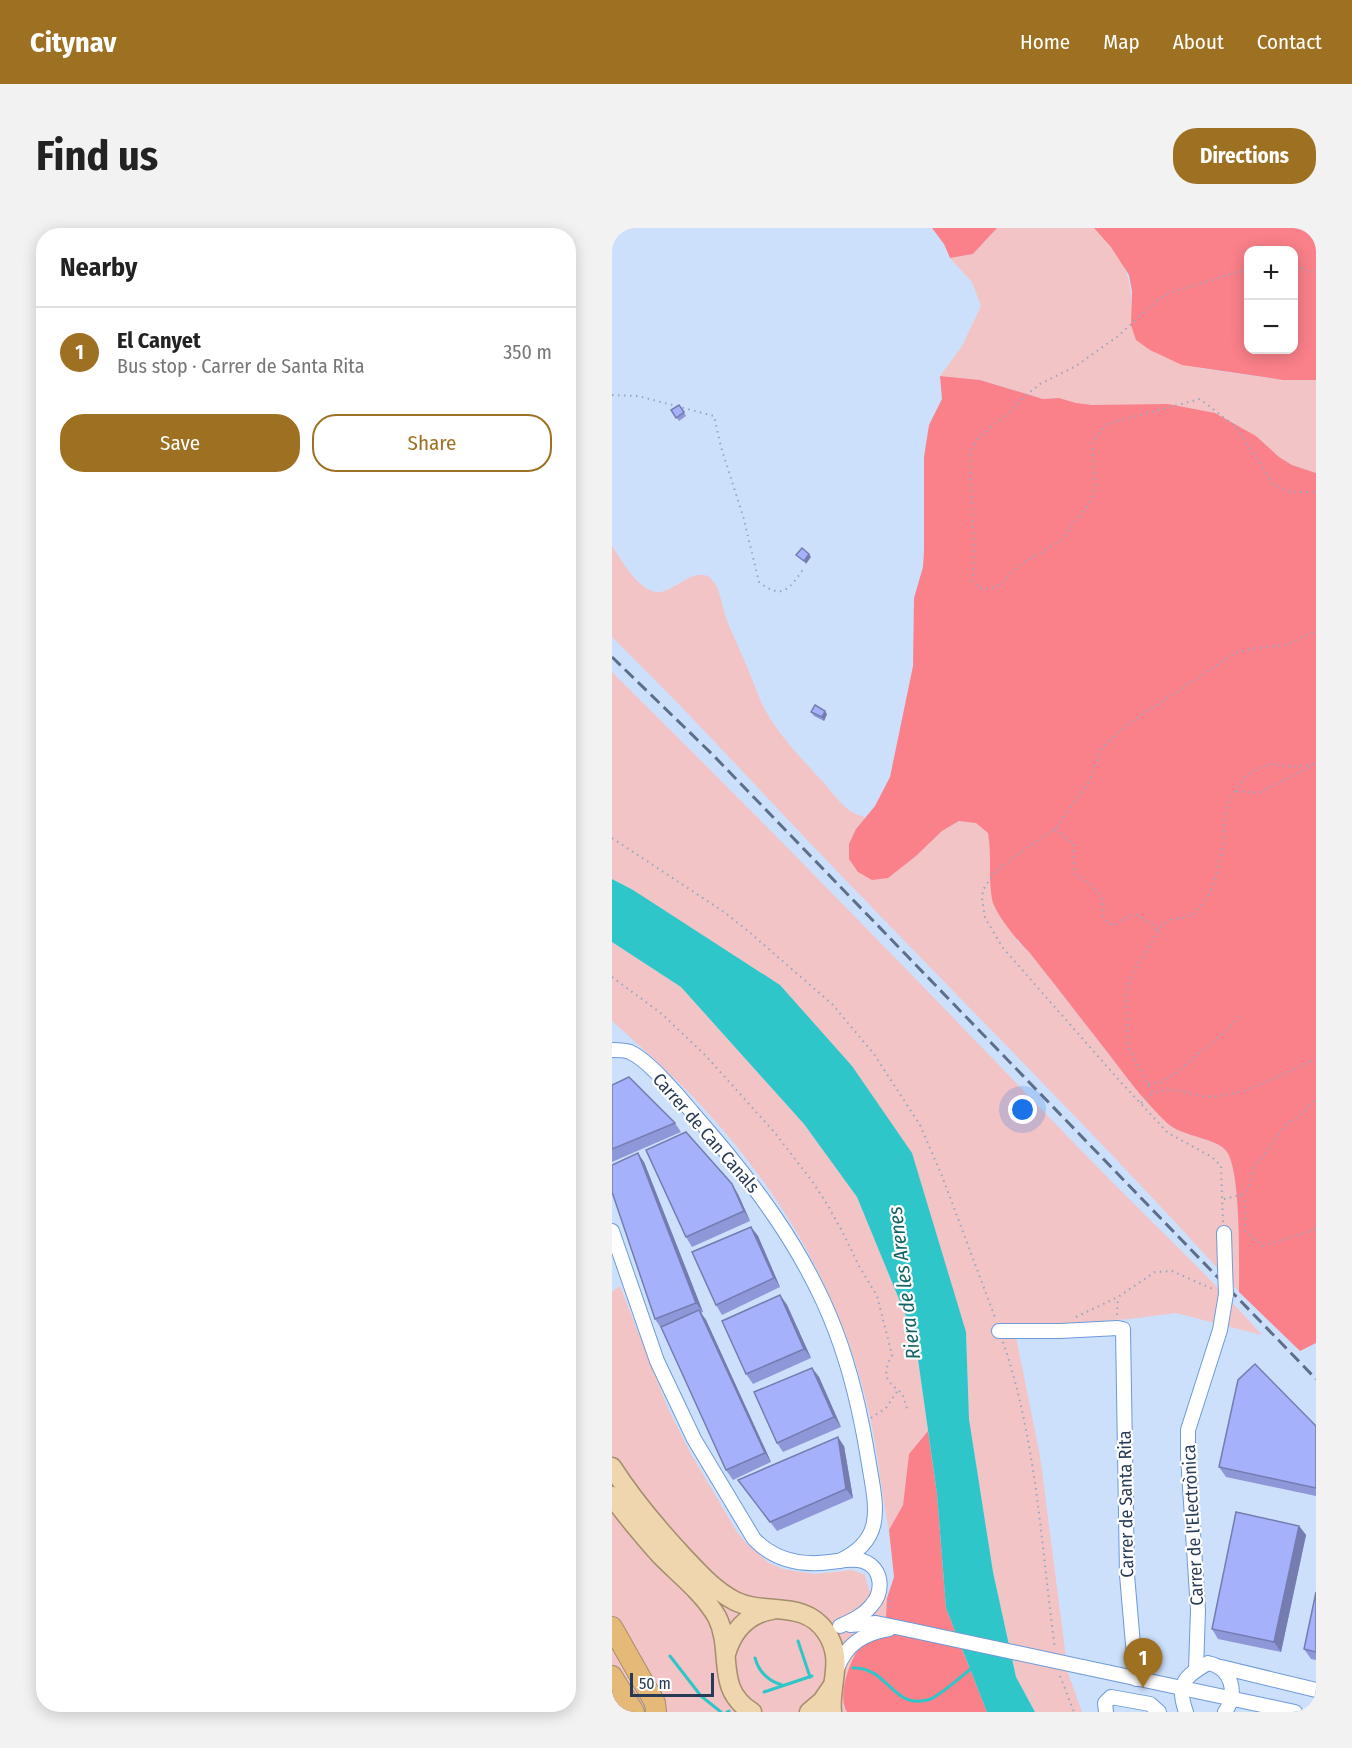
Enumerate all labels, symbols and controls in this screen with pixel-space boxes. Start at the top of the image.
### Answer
text: Citynav [30,26,116,59]
text: Home [1020,29,1070,55]
text: Map [1103,29,1140,55]
text: About [1173,29,1224,55]
text: Contact [1257,29,1322,55]
button: Directions [1173,128,1316,184]
text: Find us [36,131,158,181]
map controls [1244,246,1298,354]
button: + [1244,246,1298,300]
text: Nearby [60,252,137,283]
button: − [1244,300,1298,354]
text: El Canyet [117,327,201,354]
text: 1 [75,340,84,364]
text: 350 m [503,340,552,364]
text: Bus stop · Carrer de Santa Rita [117,354,365,378]
button: Save [60,414,300,472]
button: Share [312,414,552,472]
street label: Carrer de Can Canals [648,1068,764,1198]
your location [1008,1095,1037,1124]
water label: Riera de les Arenes [883,1205,925,1361]
street label: Carrer de Santa Rita [1114,1430,1138,1578]
street label: Carrer de l'Electrònica [1178,1444,1208,1606]
pin: 1 [1124,1638,1162,1688]
scale bar [630,1670,714,1698]
text: 50 m [639,1674,671,1693]

